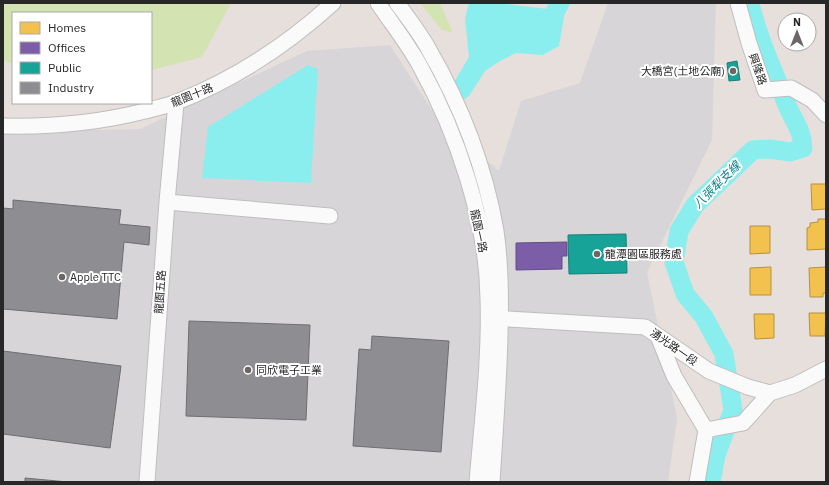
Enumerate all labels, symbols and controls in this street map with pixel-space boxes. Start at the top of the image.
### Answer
legend [12,12,152,104]
north arrow [777,12,817,52]
text: N [793,15,801,29]
text: Homes [48,20,86,35]
text: Offices [48,40,86,55]
street label: 興隆路 [746,51,770,87]
text: Public [48,60,81,75]
place label: 大橋宮(土地公廟) [641,64,725,78]
marker: 大橋宮(土地公廟) [728,66,738,76]
text: Industry [48,80,94,95]
street label: 龍園十路 [169,80,215,110]
water label: 八張犁支線 [690,157,745,211]
street label: 龍園一路 [468,208,490,254]
place label: 龍潭園區服務處 [605,247,682,261]
marker: 龍潭園區服務處 [592,249,602,259]
place label: Apple TTC [70,270,121,284]
street label: 龍園五路 [151,270,169,314]
marker: Apple TTC [57,272,67,282]
street label: 湧光路一段 [647,325,701,369]
place label: 同欣電子工業 [256,363,322,377]
marker: 同欣電子工業 [243,365,253,375]

